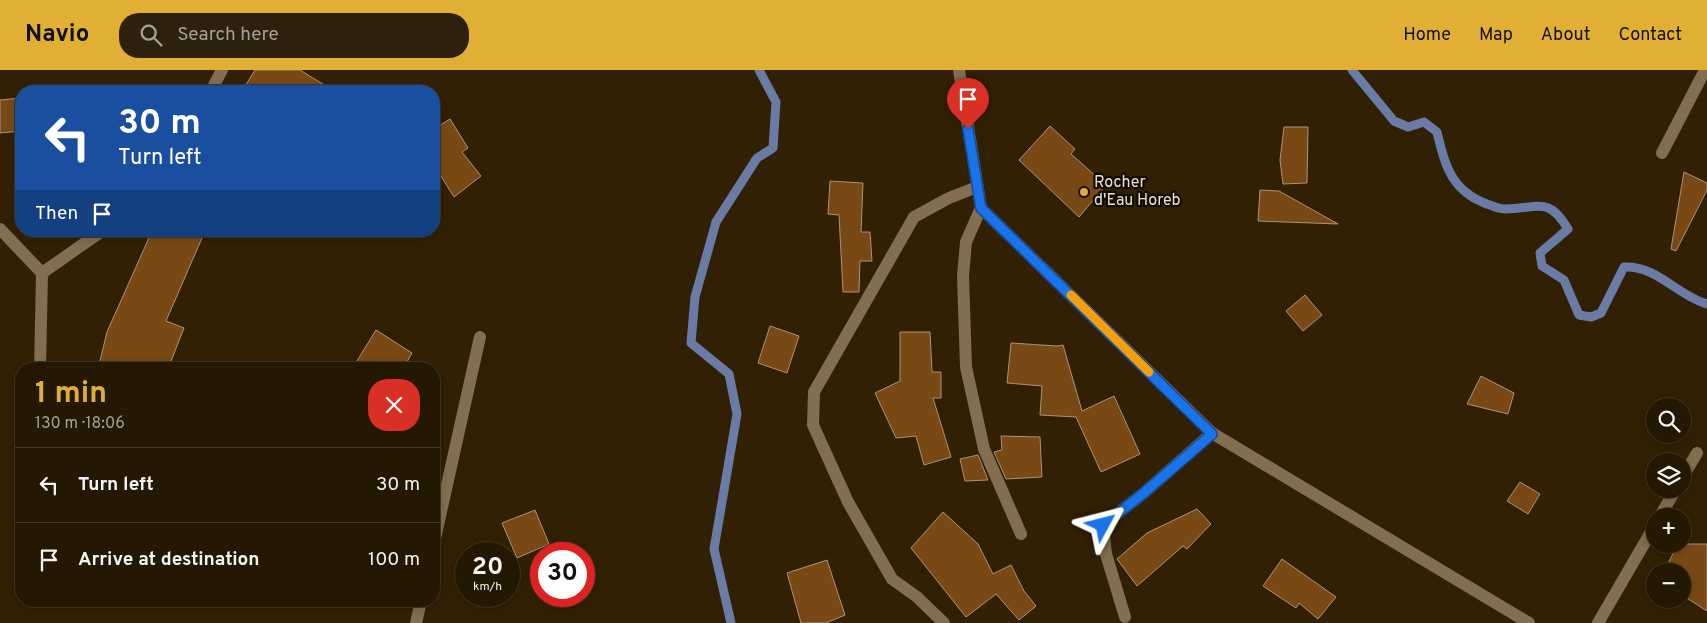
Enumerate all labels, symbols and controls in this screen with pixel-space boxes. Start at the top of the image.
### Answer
search box [119,13,469,58]
text: Navio [25,20,89,50]
icon: search [137,21,165,49]
text: Search here [177,23,279,47]
text: Home [1403,24,1451,47]
text: Map [1479,24,1513,47]
text: About [1541,24,1590,47]
text: Contact [1618,24,1682,47]
pin [947,78,989,129]
icon: arrive [954,85,982,113]
text: 30 m [118,102,201,146]
icon: left [35,105,100,170]
text: Turn left [118,145,201,172]
place label: Rocher d'Eau Horeb [1094,173,1181,211]
marker: Rocher d'Eau Horeb [1078,186,1090,198]
icon: arrive [88,200,116,228]
text: Then [35,202,78,226]
text: 1 min [35,376,107,413]
button: close [368,379,420,431]
map controls [1646,398,1691,608]
button: search [1646,398,1691,443]
text: 130 m · 18:06 [35,414,125,434]
button: layers [1646,453,1691,498]
icon: left [35,471,63,499]
text: Turn left [78,473,154,497]
text: 30 m [376,473,420,497]
position arrow [1076,498,1128,550]
button: + [1646,508,1691,553]
speed limit sign: 30 [530,542,595,607]
icon: arrive [35,546,63,574]
text: Arrive at destination [78,548,259,572]
text: 100 m [368,548,420,572]
text: 20 [472,552,503,584]
button: − [1646,563,1691,608]
text: km/h [473,579,502,595]

